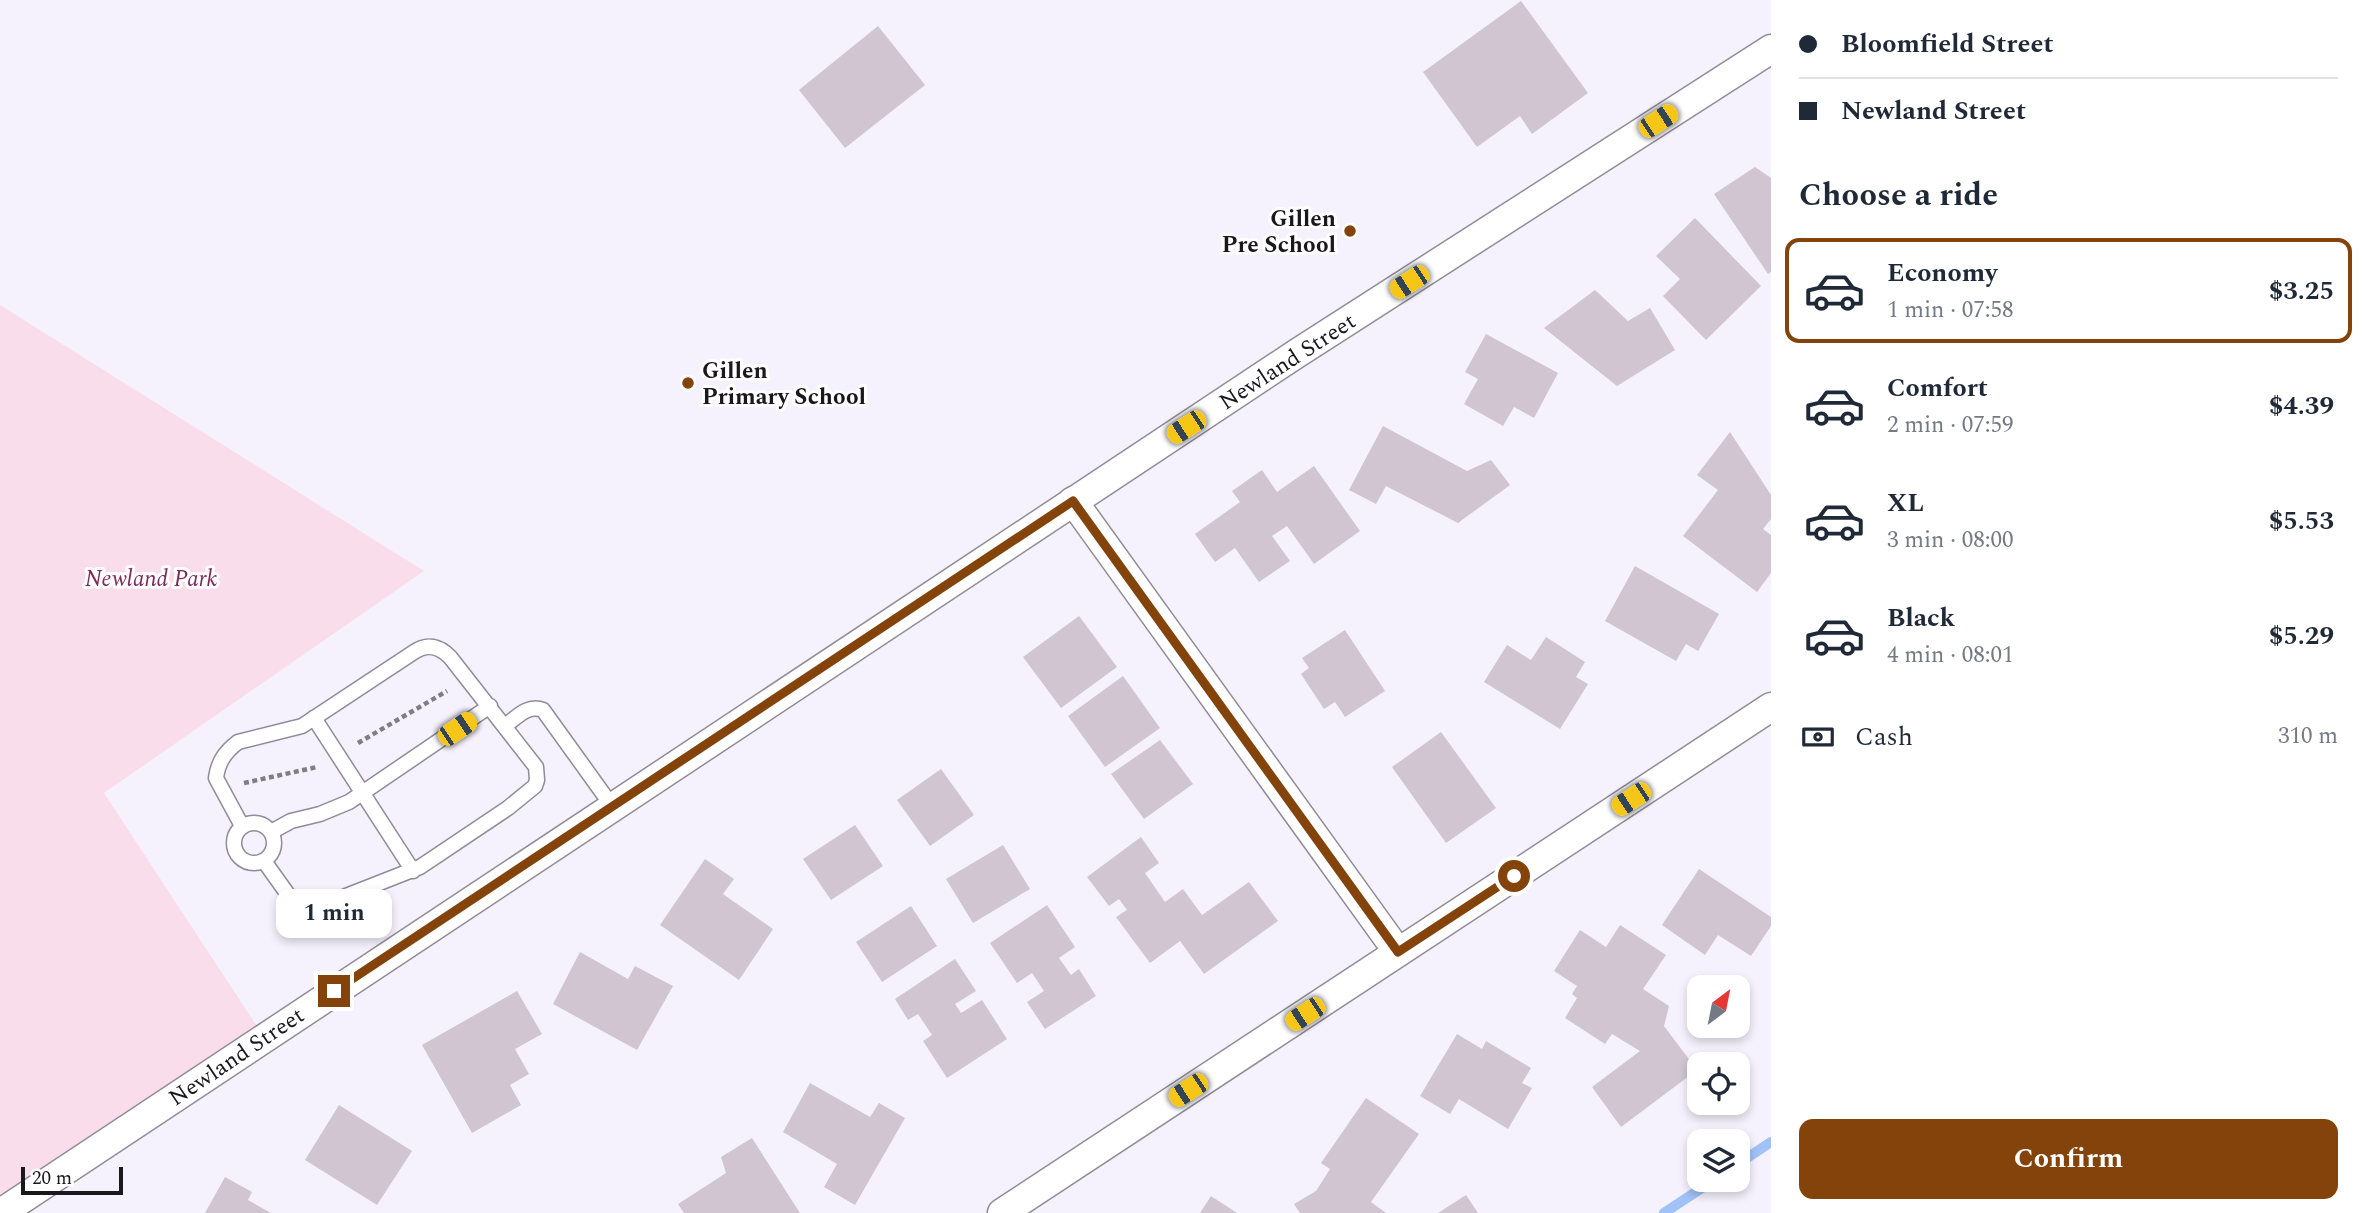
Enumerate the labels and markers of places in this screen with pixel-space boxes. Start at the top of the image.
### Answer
place label: Gillen Pre School [1222,202,1336,263]
marker: Gillen Pre School [1342,223,1358,239]
place label: Gillen Primary School [702,354,866,415]
marker: Gillen Primary School [680,375,696,391]

